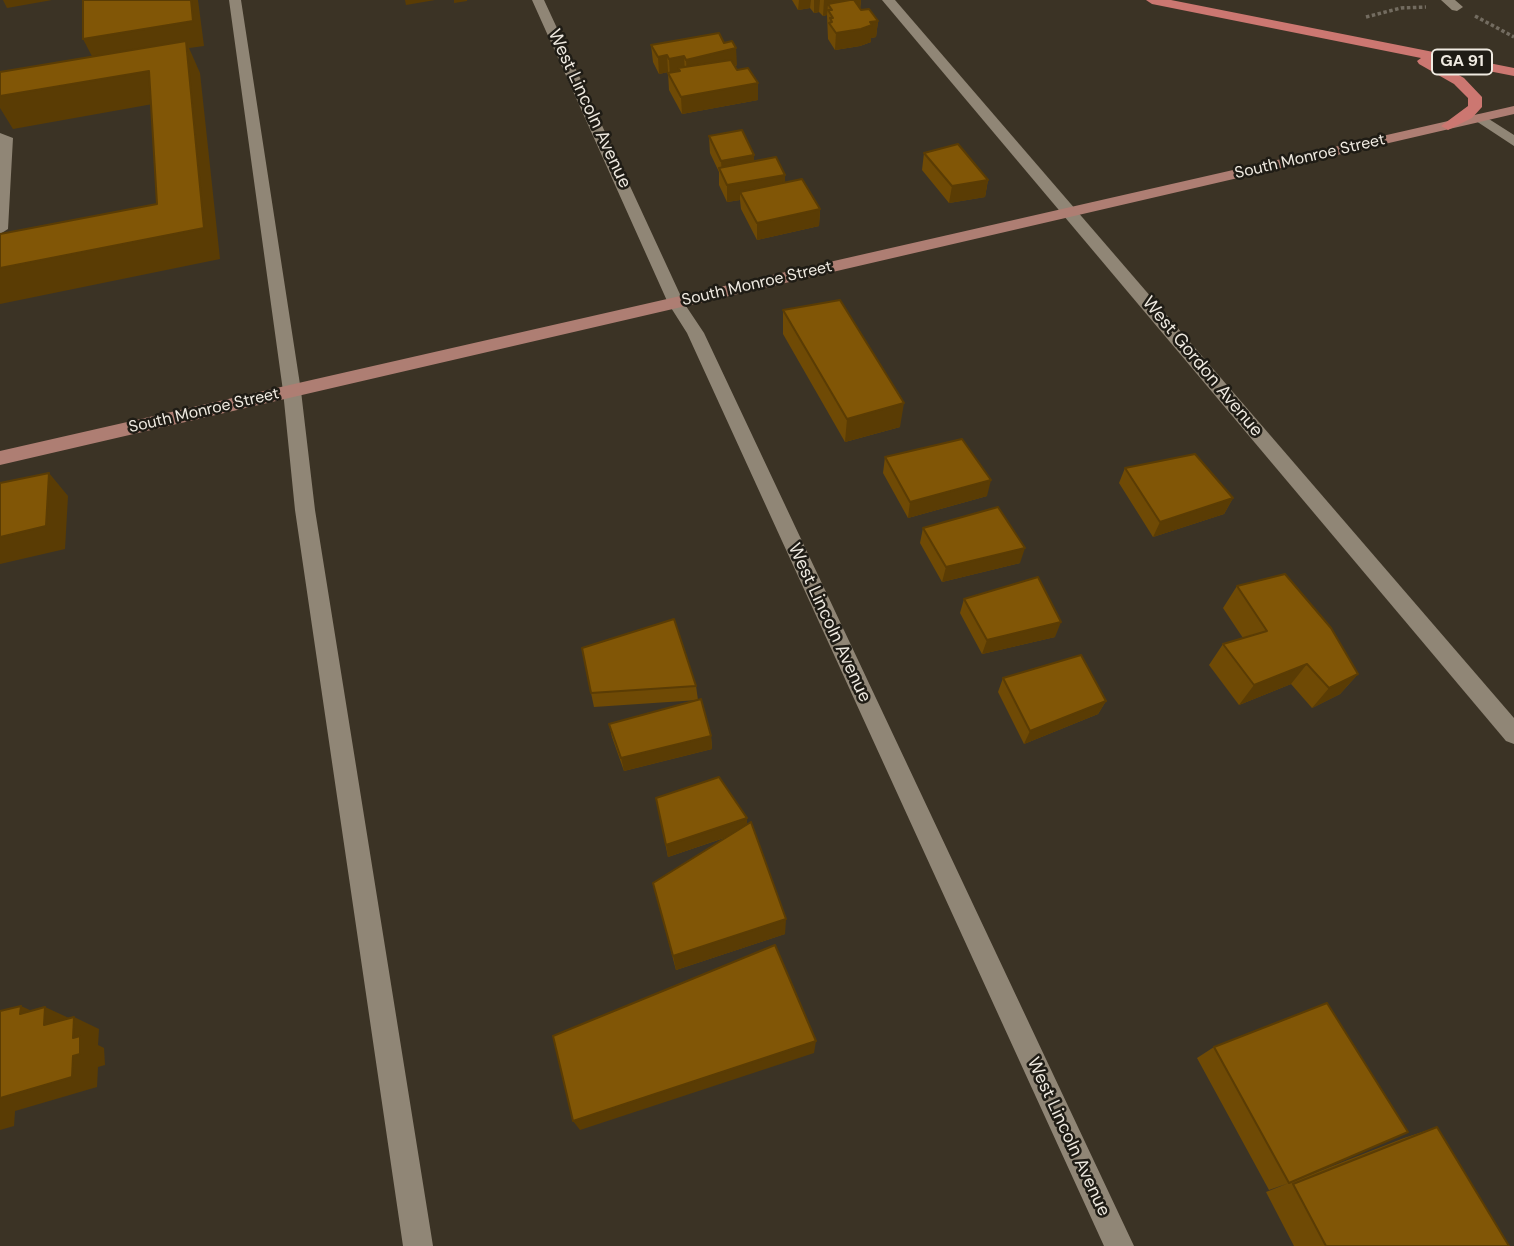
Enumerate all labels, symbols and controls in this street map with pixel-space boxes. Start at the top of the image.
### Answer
street label: West Lincoln Avenue [543,26,635,192]
road number: GA 91 [1432,50,1492,74]
street label: South Monroe Street [1233,130,1387,184]
street label: South Monroe Street [680,257,834,311]
street label: West Gordon Avenue [1137,293,1267,441]
street label: South Monroe Street [127,384,281,438]
street label: West Lincoln Avenue [783,540,875,706]
street label: West Lincoln Avenue [1022,1054,1114,1220]

